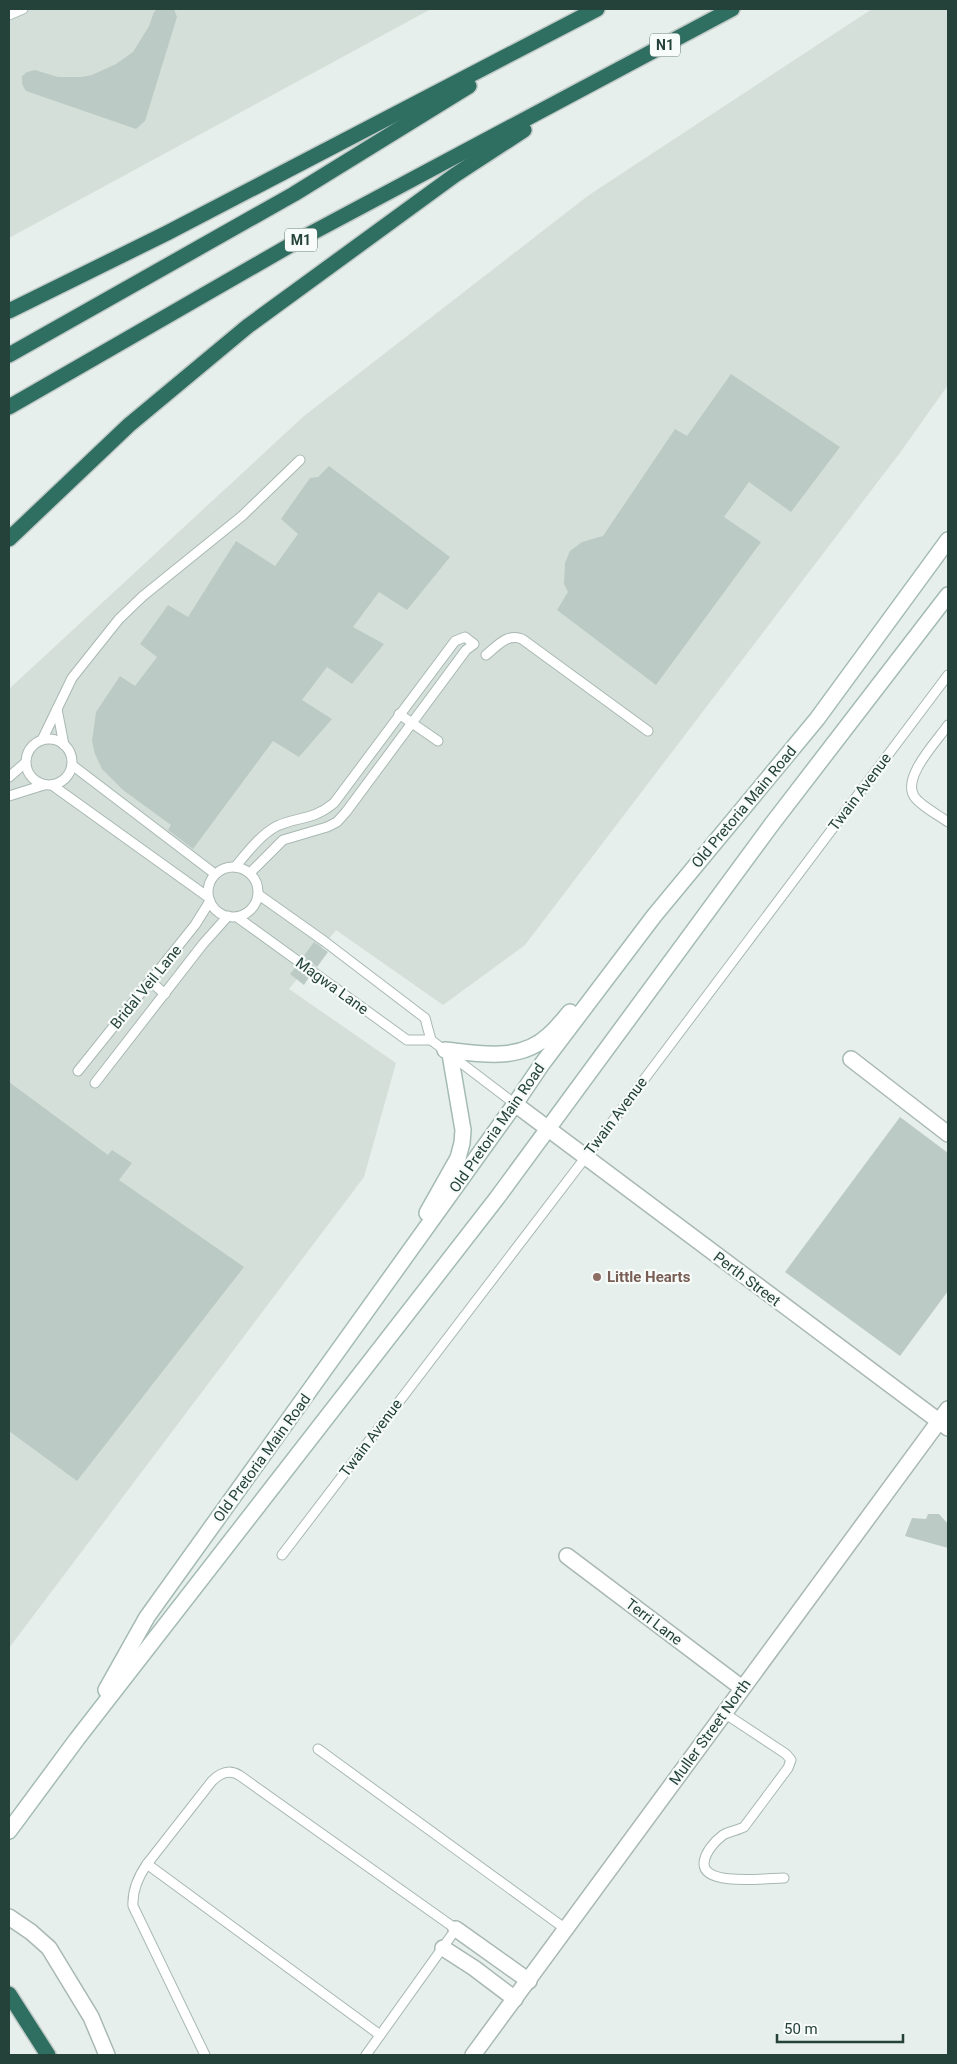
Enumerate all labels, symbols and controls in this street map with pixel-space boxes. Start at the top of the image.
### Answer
road number: N1 [650,34,680,56]
road number: M1 [285,228,317,252]
street label: Old Pretoria Main Road [688,742,800,872]
street label: Twain Avenue [825,750,895,834]
street label: Bridal Veil Lane [107,941,185,1033]
street label: Magwa Lane [292,954,372,1018]
street label: Old Pretoria Main Road [446,1060,548,1196]
street label: Twain Avenue [581,1074,651,1158]
street label: Perth Street [710,1248,784,1310]
place label: Little Hearts [607,1268,691,1286]
marker: Little Hearts [591,1271,603,1283]
street label: Old Pretoria Main Road [210,1391,314,1525]
street label: Twain Avenue [336,1396,406,1480]
street label: Terri Lane [622,1595,686,1649]
street label: Muller Street North [666,1676,754,1788]
scale bar [777,2012,903,2044]
text: 50 m [784,2020,818,2038]

